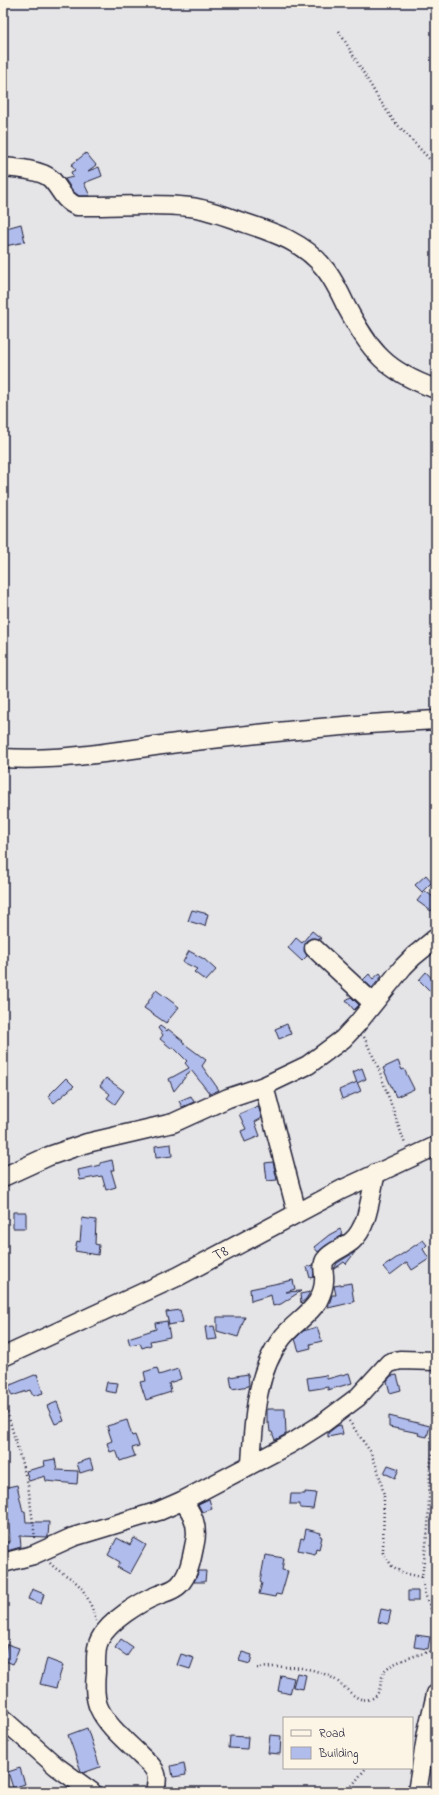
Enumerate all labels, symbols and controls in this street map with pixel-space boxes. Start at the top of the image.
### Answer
street label: T8 [208,1240,233,1268]
legend [283,1717,413,1769]
text: Road [319,1725,345,1743]
text: Building [318,1745,358,1764]

